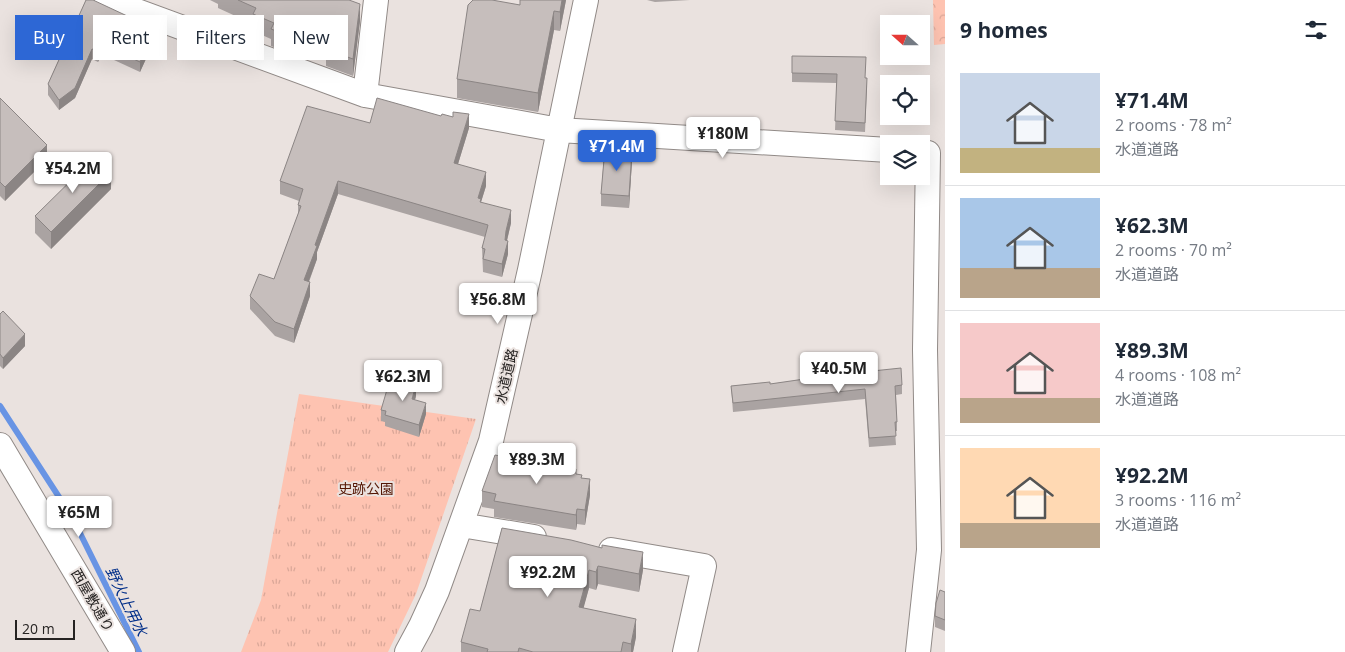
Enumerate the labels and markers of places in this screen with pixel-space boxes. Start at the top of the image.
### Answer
pin: ¥180M [688,116,758,159]
pin: ¥71.4M [576,130,658,172]
pin: ¥54.2M [32,152,114,194]
pin: ¥56.8M [457,282,539,325]
pin: ¥40.5M [798,352,880,394]
pin: ¥62.3M [362,360,444,402]
pin: ¥89.3M [496,442,578,485]
pin: ¥65M [49,496,109,538]
pin: ¥92.2M [507,556,589,598]

